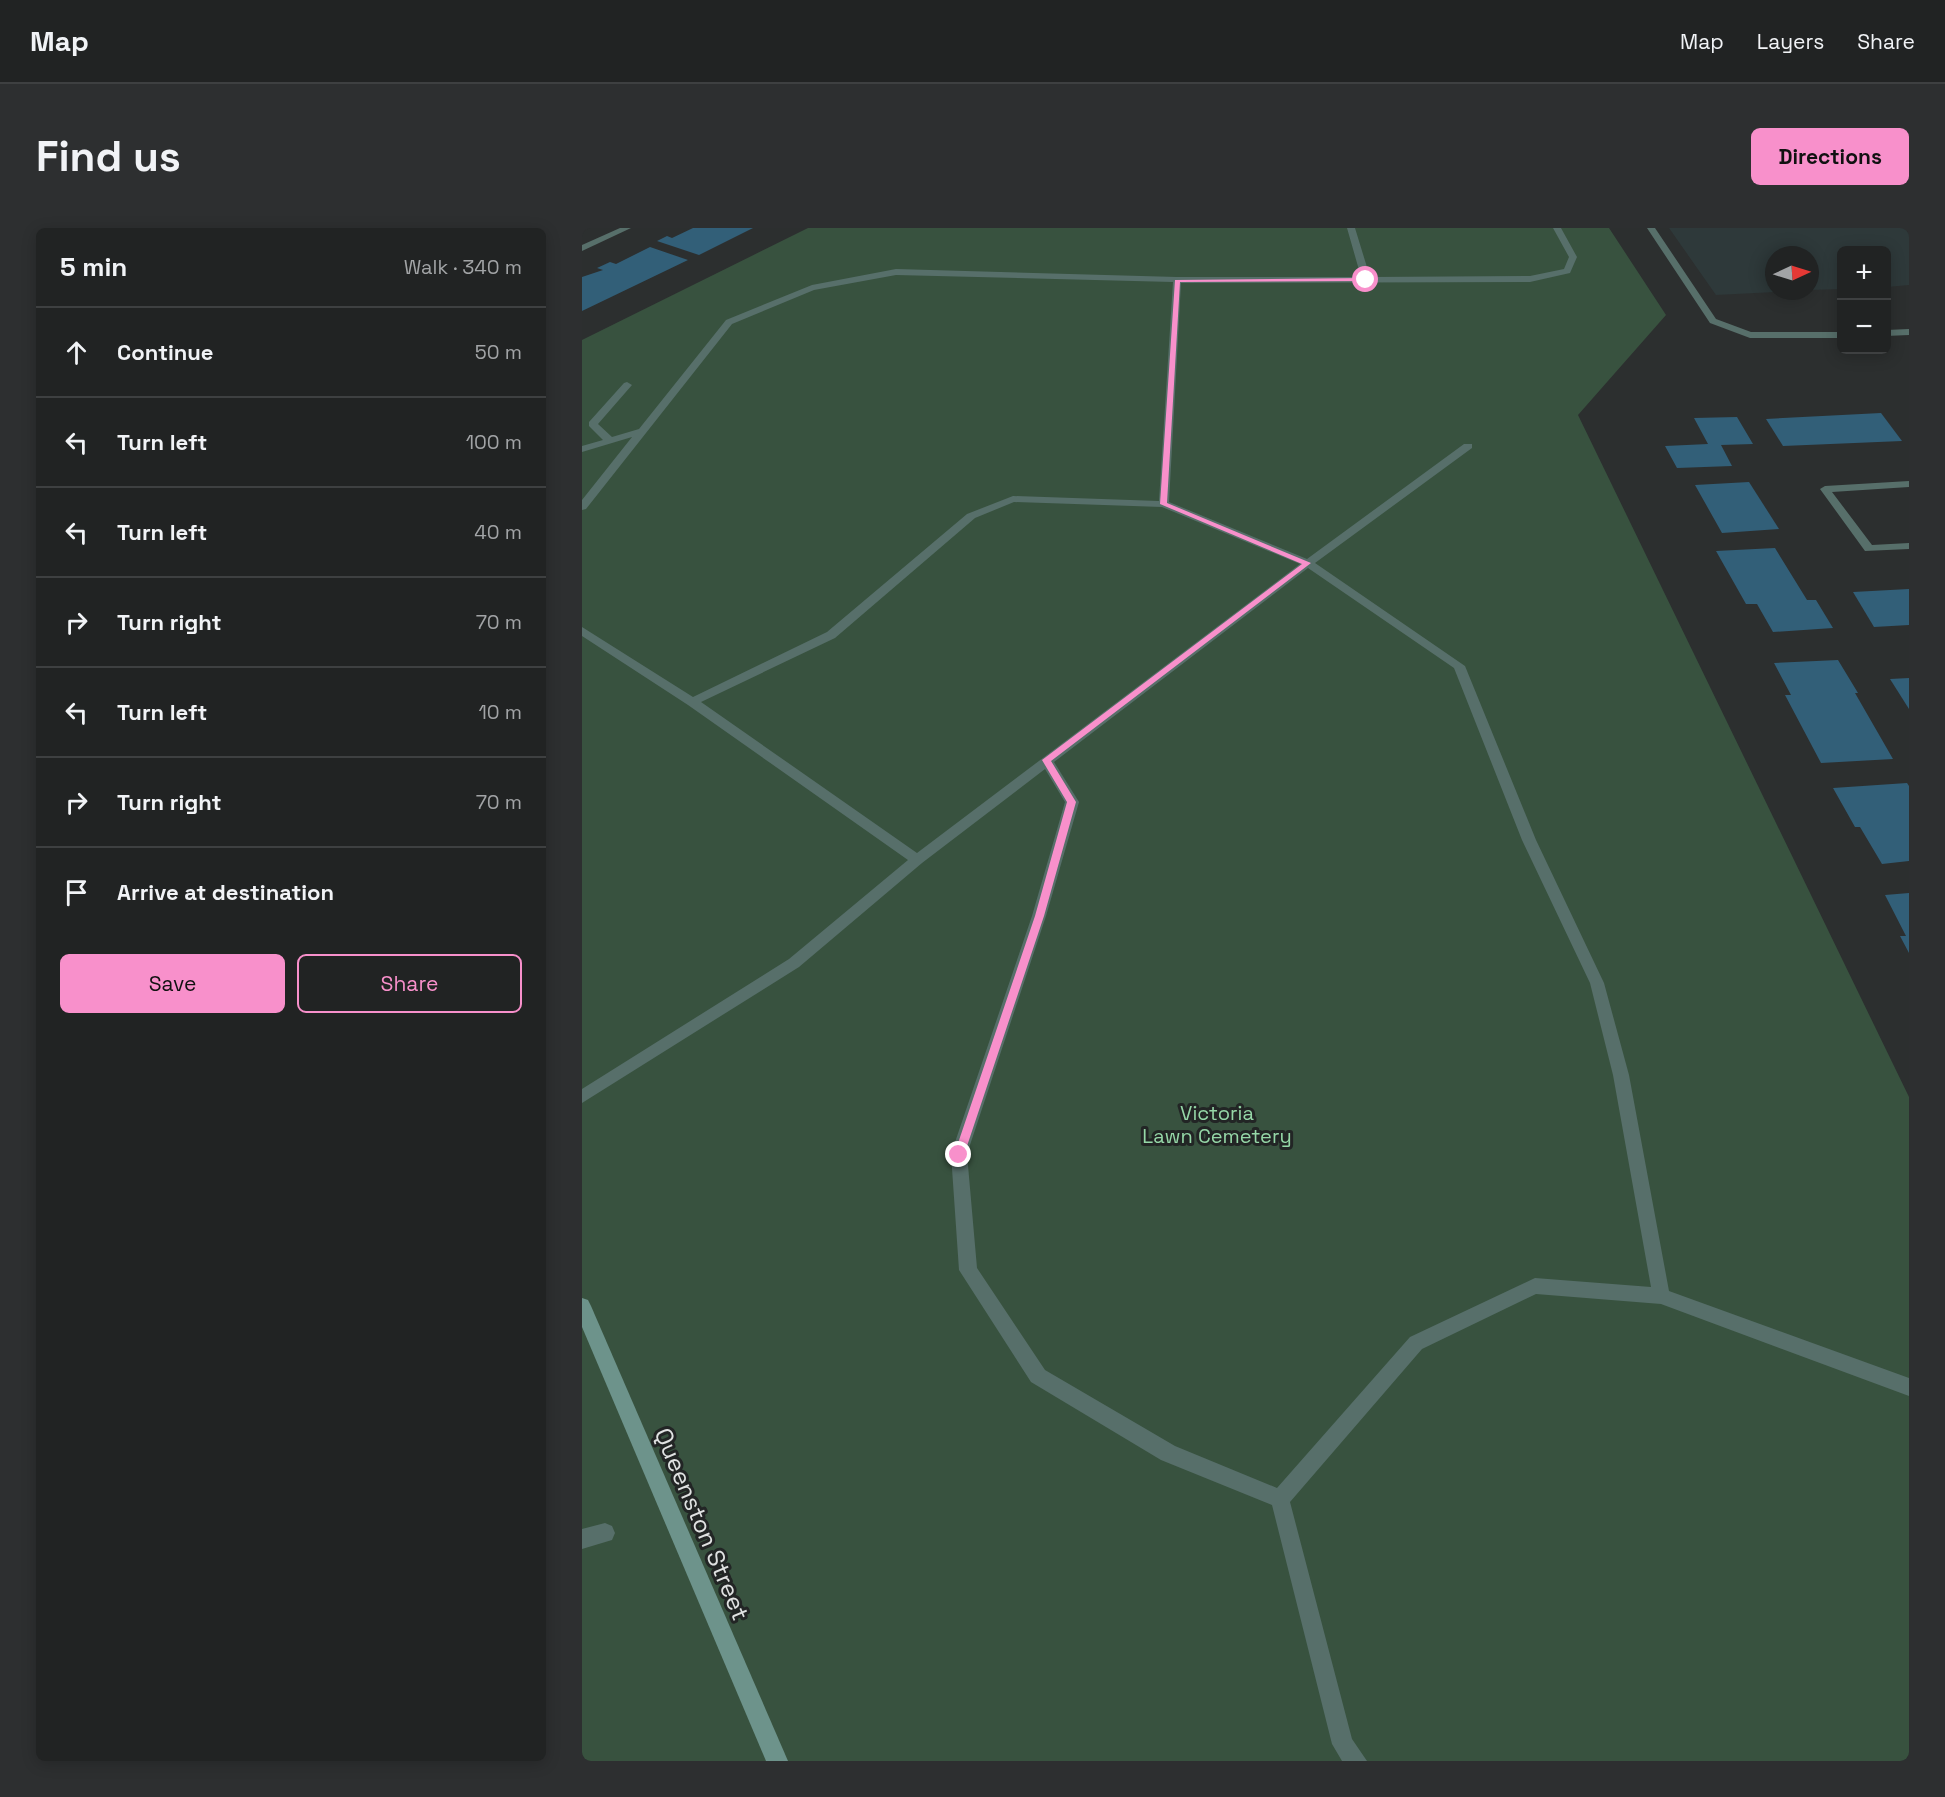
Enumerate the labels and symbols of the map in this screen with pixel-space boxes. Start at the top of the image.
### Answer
north arrow [1765,246,1819,300]
route start [1352,266,1378,292]
park label: Victoria Lawn Cemetery [1142,1100,1292,1149]
route end [945,1141,971,1167]
street label: Queenston Street [648,1423,756,1625]

